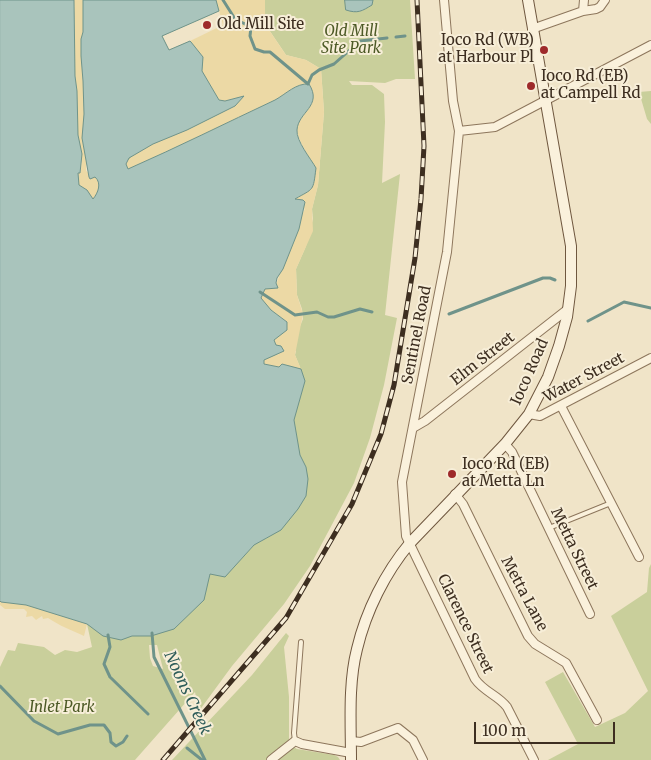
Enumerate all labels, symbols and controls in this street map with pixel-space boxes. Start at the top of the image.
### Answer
place label: Old Mill Site [217,16,304,34]
marker: Old Mill Site [201,19,213,31]
park label: Old Mill Site Park [321,23,381,58]
place label: Ioco Rd (WB) at Harbour Pl [438,32,534,67]
marker: Ioco Rd (WB) at Harbour Pl [538,44,550,56]
place label: Ioco Rd (EB) at Campell Rd [541,68,641,103]
marker: Ioco Rd (EB) at Campell Rd [525,80,537,92]
street label: Sentinel Road [399,284,435,386]
street label: Elm Street [448,329,518,389]
street label: Ioco Road [507,336,553,408]
street label: Water Street [541,349,627,407]
place label: Ioco Rd (EB) at Metta Ln [462,456,549,491]
marker: Ioco Rd (EB) at Metta Ln [446,468,458,480]
street label: Metta Street [546,505,602,593]
street label: Metta Lane [497,554,551,634]
street label: Clarence Street [433,571,497,677]
water label: Noons Creek [159,648,215,738]
park label: Inlet Park [29,699,95,717]
scale bar [476,712,617,744]
text: 100 m [482,721,526,740]

